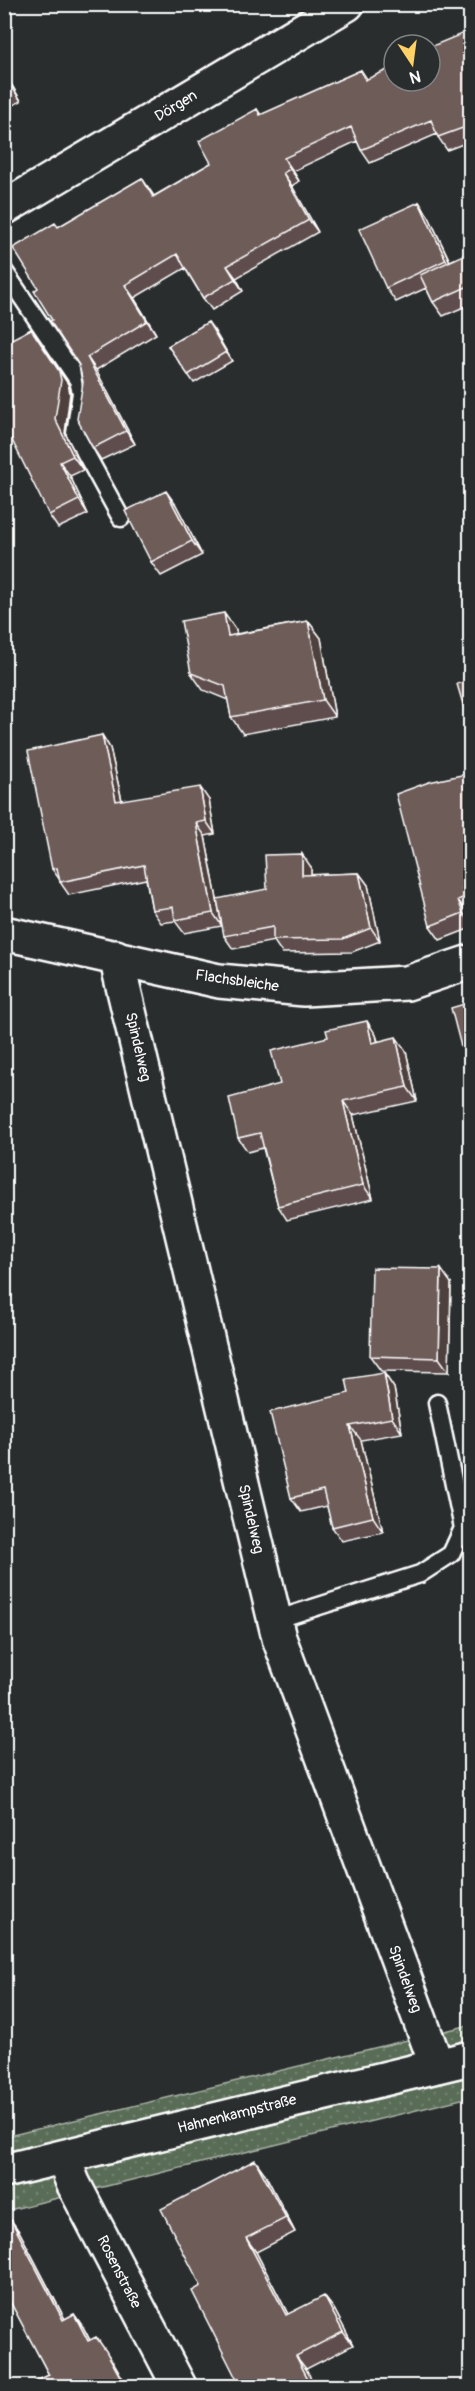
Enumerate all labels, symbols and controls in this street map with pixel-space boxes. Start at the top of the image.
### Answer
north arrow [382,33,442,93]
text: N [407,66,423,88]
street label: Dörgen [151,86,201,126]
street label: Flachsbleiche [194,966,280,996]
street label: Spindelweg [121,1011,155,1083]
street label: Spindelweg [234,1483,268,1555]
street label: Spindelweg [384,1943,426,2015]
street label: Hahnenkampstraße [176,2090,299,2138]
street label: Rosenstraße [93,2232,146,2312]

